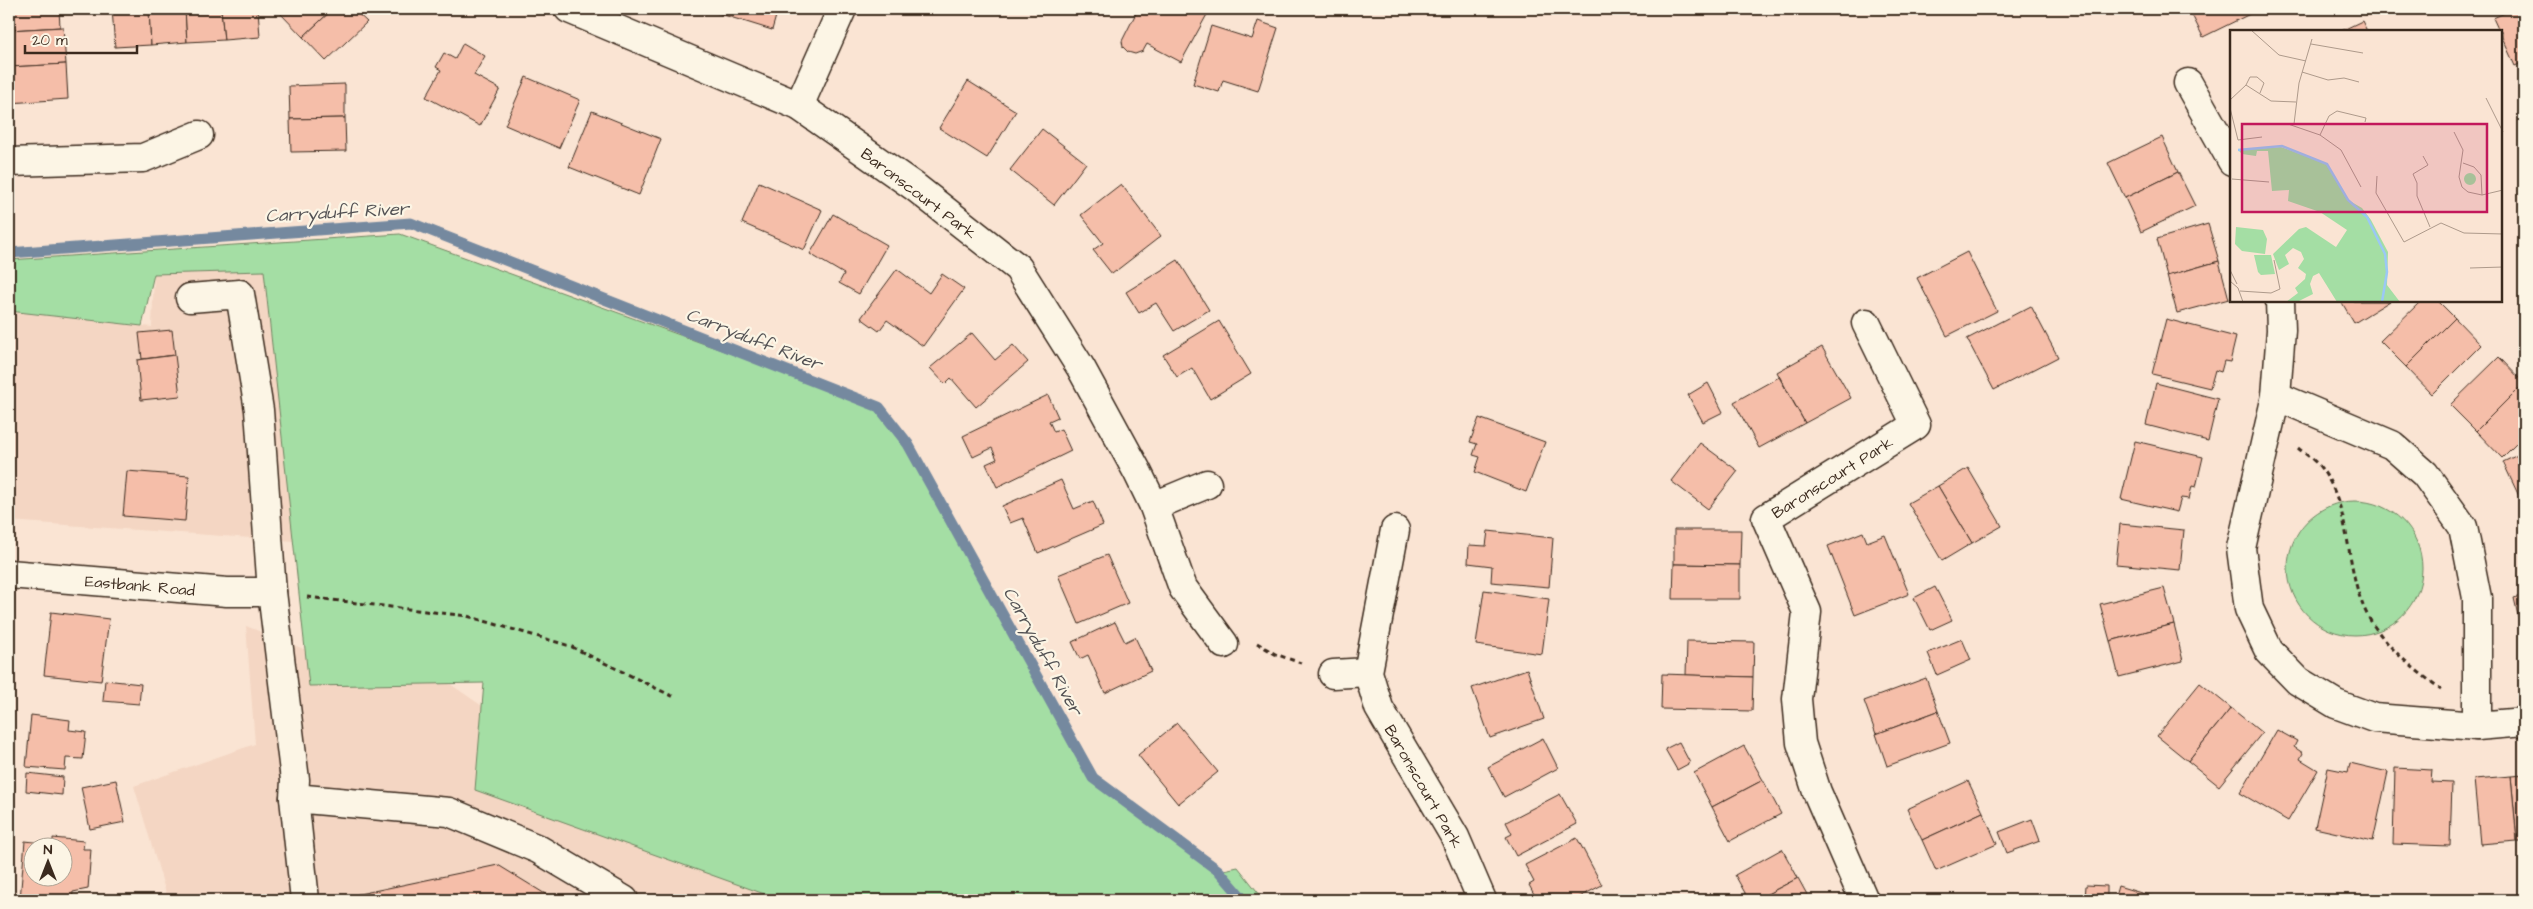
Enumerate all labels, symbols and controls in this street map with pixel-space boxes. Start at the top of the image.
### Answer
scale bar [25,22,138,54]
text: 20 m [32,30,68,51]
inset map [2230,30,2503,302]
street label: Baronscourt Park [856,143,981,245]
water label: Carryduff River [265,196,411,230]
water label: Carryduff River [682,302,827,378]
street label: Baronscourt Park [1768,432,1898,524]
street label: Eastbank Road [84,570,196,602]
water label: Carryduff River [996,583,1089,722]
street label: Baronscourt Park [1379,721,1468,852]
north arrow [22,836,72,886]
text: N [44,840,53,860]

